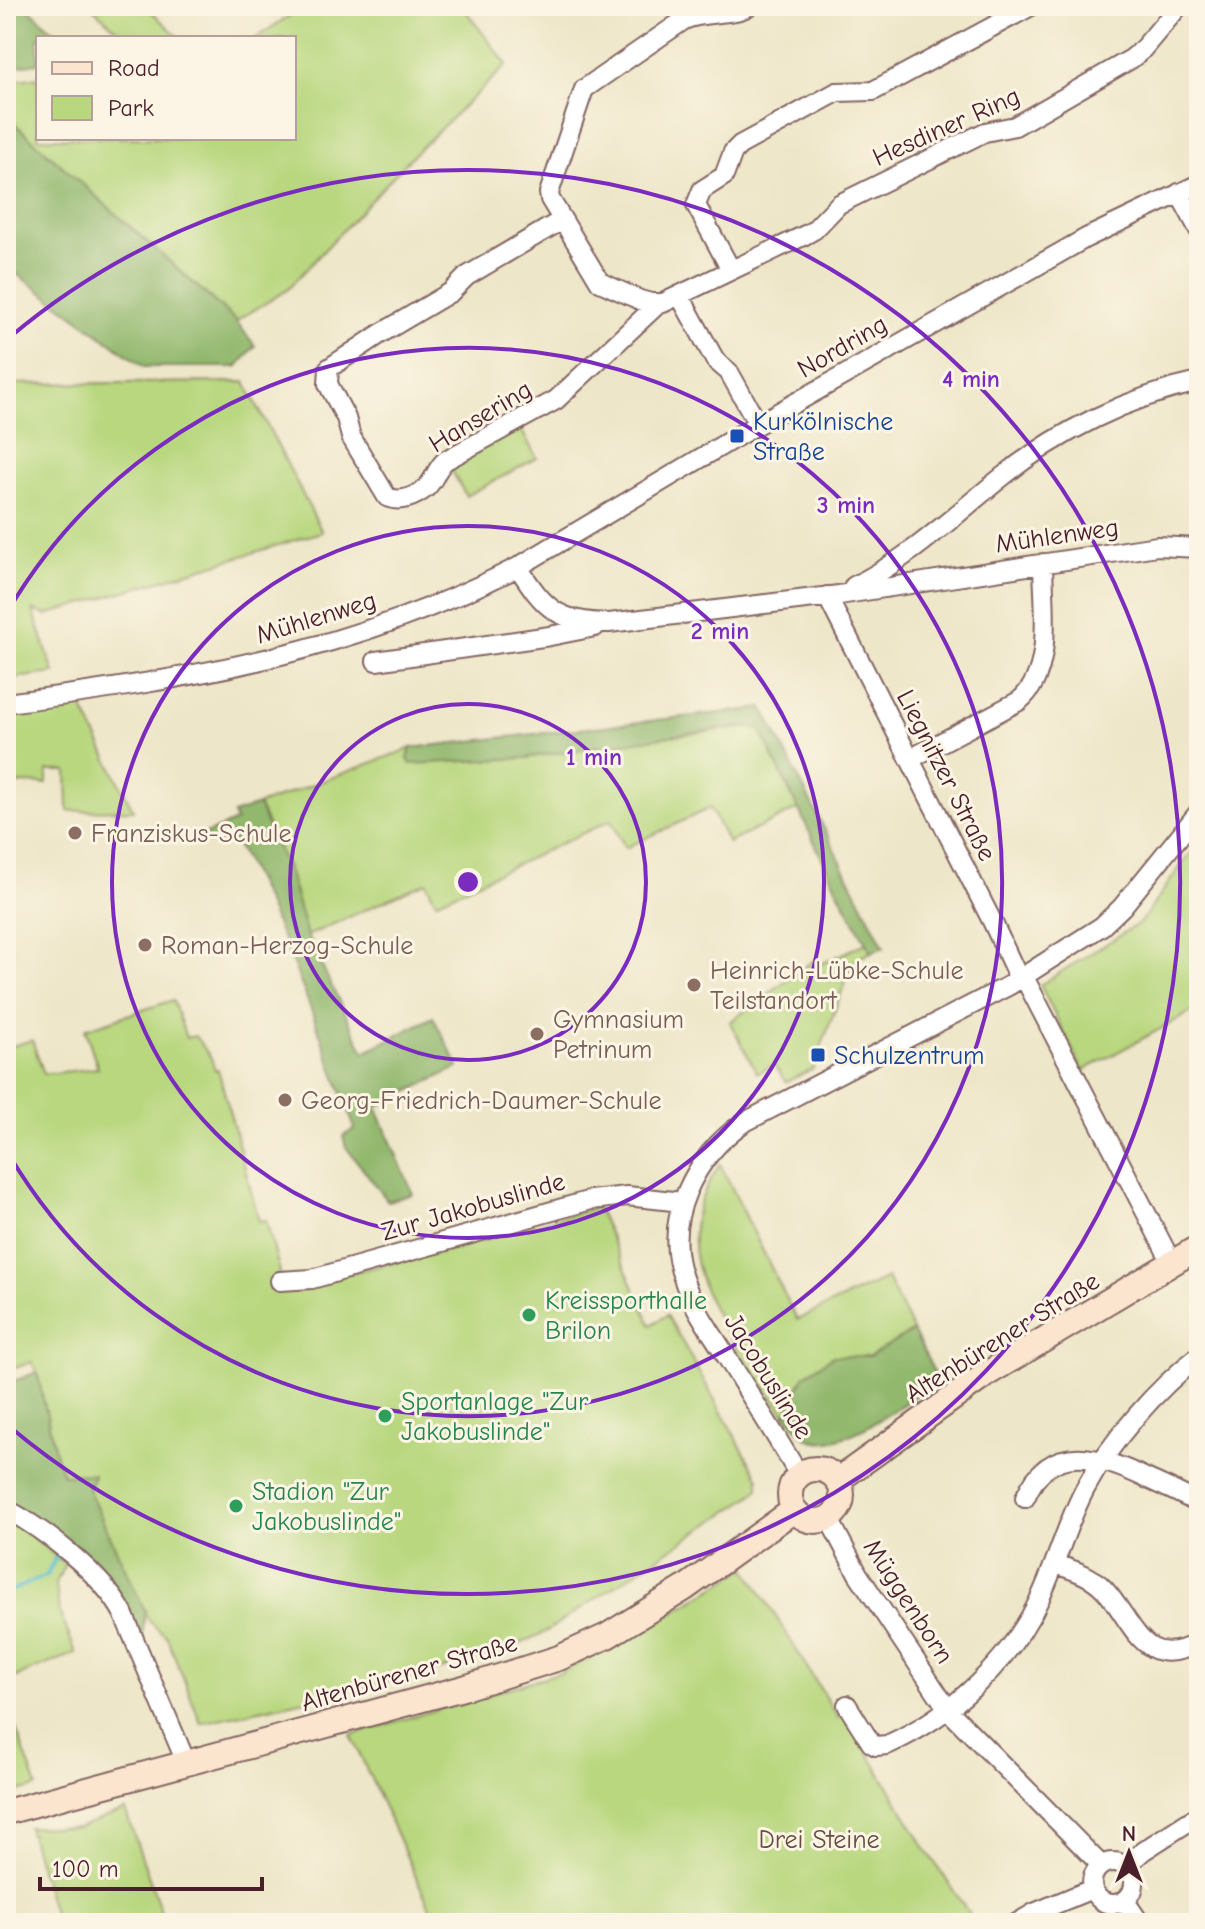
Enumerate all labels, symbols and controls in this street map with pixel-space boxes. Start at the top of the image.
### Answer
legend [36,36,296,140]
text: Road [108,54,160,82]
street label: Hesdiner Ring [868,81,1025,173]
text: Park [108,94,154,122]
street label: Nordring [792,309,893,385]
text: 4 min [942,365,1000,393]
street label: Hansering [424,374,537,459]
place label: Kurkölnische Straße [753,407,893,467]
marker: Kurkölnische Straße [728,427,746,445]
text: 3 min [817,491,875,519]
street label: Mühlenweg [994,513,1121,559]
street label: Mühlenweg [253,585,380,650]
text: 2 min [691,617,749,645]
street label: Liegnitzer Straße [890,685,1002,866]
text: 1 min [566,743,622,771]
place label: Franziskus-Schule [91,819,292,849]
marker: Franziskus-Schule [66,824,84,842]
centre of rings [454,868,482,896]
place label: Roman-Herzog-Schule [161,931,413,961]
marker: Roman-Herzog-Schule [136,936,154,954]
place label: Heinrich-Lübke-Schule Teilstandort [710,956,963,1016]
marker: Heinrich-Lübke-Schule Teilstandort [685,976,703,994]
place label: Gymnasium Petrinum [553,1005,684,1065]
marker: Gymnasium Petrinum [528,1025,546,1043]
place label: Schulzentrum [834,1041,984,1071]
marker: Schulzentrum [809,1046,827,1064]
place label: Georg-Friedrich-Daumer-Schule [301,1086,662,1116]
marker: Georg-Friedrich-Daumer-Schule [276,1091,294,1109]
street label: Zur Jakobuslinde [378,1166,568,1247]
street label: Altenbürener Straße [900,1266,1105,1410]
place label: Kreissporthalle Brilon [545,1286,707,1346]
marker: Kreissporthalle Brilon [520,1306,538,1324]
street label: Jacobuslinde [718,1308,819,1445]
place label: Sportanlage "Zur Jakobuslinde" [401,1387,589,1447]
marker: Sportanlage "Zur Jakobuslinde" [376,1407,394,1425]
place label: Stadion "Zur Jakobuslinde" [252,1477,401,1537]
marker: Stadion "Zur Jakobuslinde" [227,1497,245,1515]
street label: Müggenborn [857,1534,960,1669]
street label: Altenbürener Straße [298,1628,521,1718]
north arrow [1089,1813,1169,1893]
text: N [1122,1821,1136,1847]
park label: Drei Steine [758,1825,880,1855]
scale bar [40,1841,262,1891]
text: 100 m [52,1855,119,1883]

